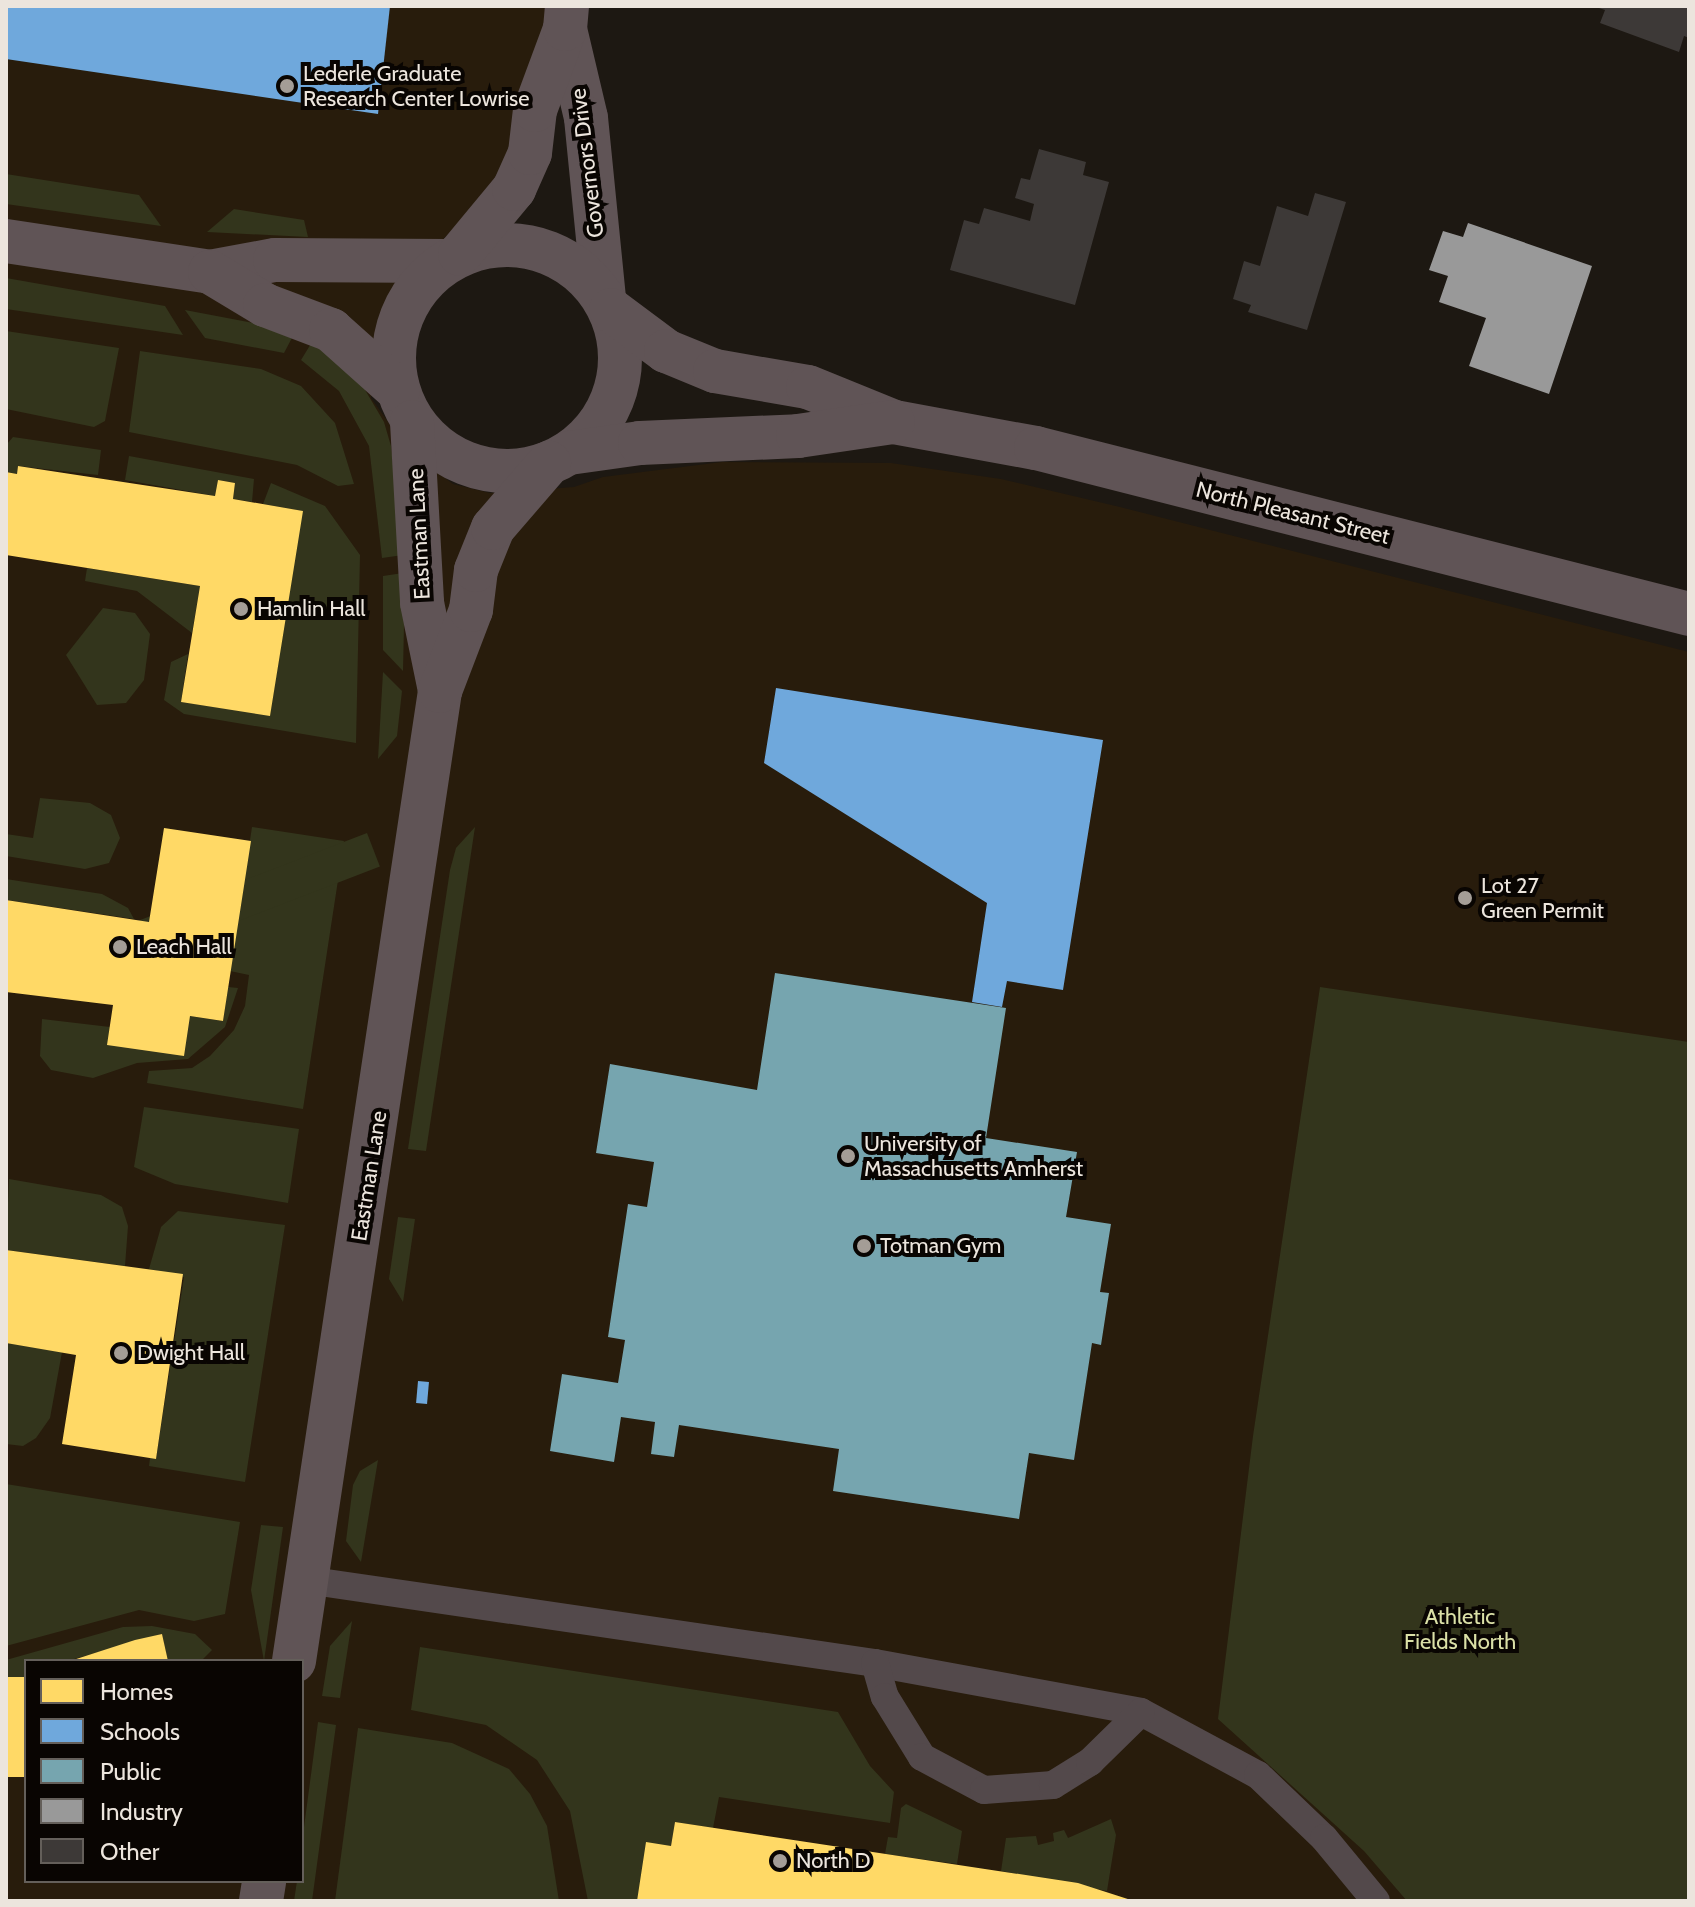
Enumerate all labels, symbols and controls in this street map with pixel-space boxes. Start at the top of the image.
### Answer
place label: Lederle Graduate Research Center Lowrise [303,60,529,112]
marker: Lederle Graduate Research Center Lowrise [278,77,296,95]
street label: Governors Drive [565,87,609,239]
street label: Eastman Lane [402,468,436,600]
street label: North Pleasant Street [1193,476,1393,550]
place label: Hamlin Hall [257,596,366,622]
marker: Hamlin Hall [232,600,250,618]
place label: Lot 27 Green Permit [1481,872,1604,924]
marker: Lot 27 Green Permit [1456,889,1474,907]
place label: Leach Hall [136,934,232,960]
marker: Leach Hall [111,938,129,956]
street label: Eastman Lane [346,1109,392,1243]
place label: University of Massachusetts Amherst [864,1130,1083,1182]
marker: University of Massachusetts Amherst [839,1147,857,1165]
place label: Totman Gym [880,1233,1001,1259]
marker: Totman Gym [855,1237,873,1255]
place label: Dwight Hall [137,1340,245,1366]
marker: Dwight Hall [112,1344,130,1362]
park label: Athletic Fields North [1404,1603,1516,1654]
legend [24,1659,304,1883]
text: Homes [100,1677,173,1706]
text: Schools [100,1717,180,1746]
text: Public [100,1757,161,1786]
text: Industry [100,1797,183,1826]
text: Other [100,1837,159,1866]
place label: North D [796,1848,871,1874]
marker: North D [771,1852,789,1870]

